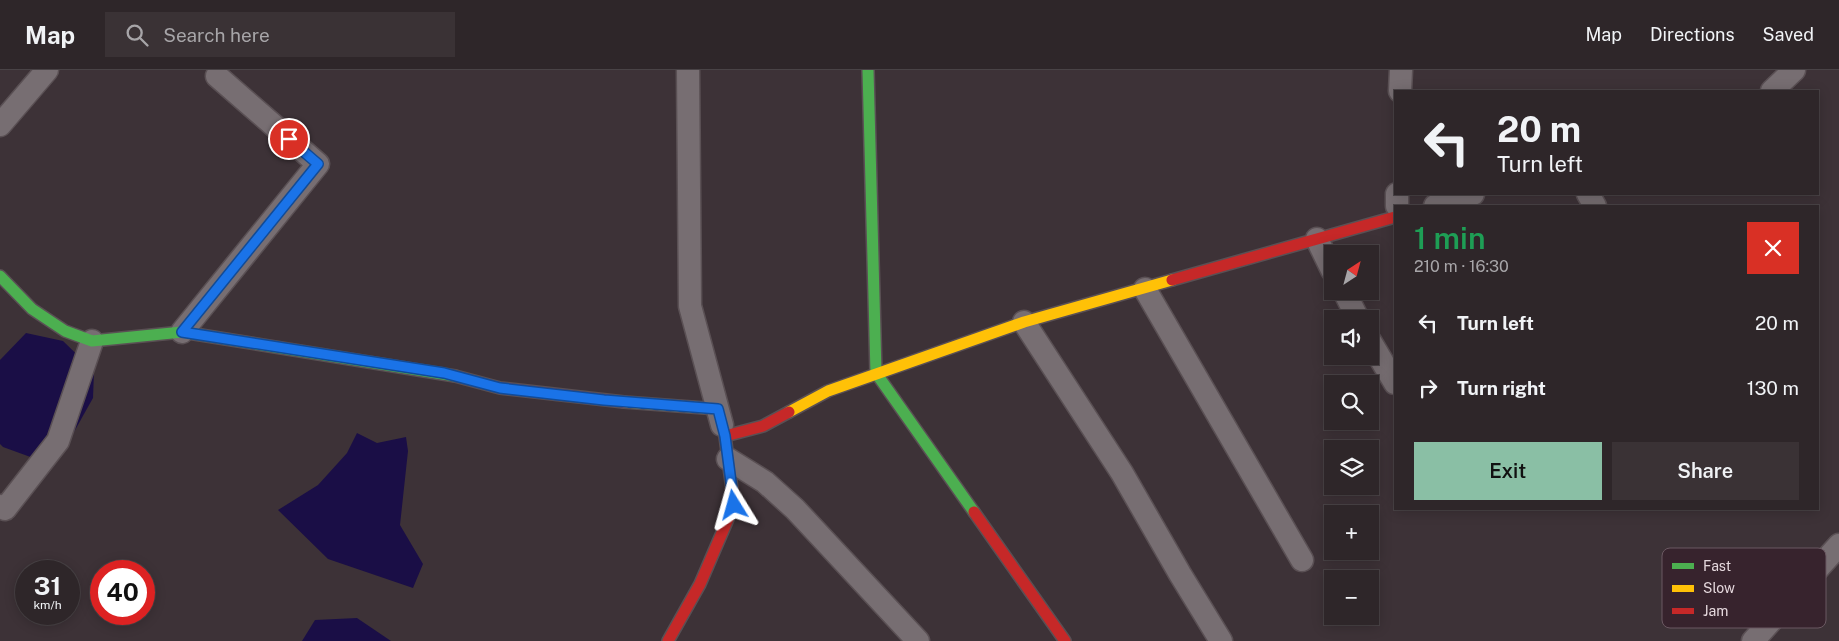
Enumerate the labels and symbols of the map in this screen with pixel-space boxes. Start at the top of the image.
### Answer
pin [268,118,310,160]
north arrow [1324,245,1379,300]
position arrow [707,478,759,530]
legend [1662,548,1826,628]
text: Fast [1703,558,1731,574]
speed limit sign: 40 [90,560,155,625]
text: Slow [1703,580,1735,596]
text: Jam [1703,603,1728,619]

